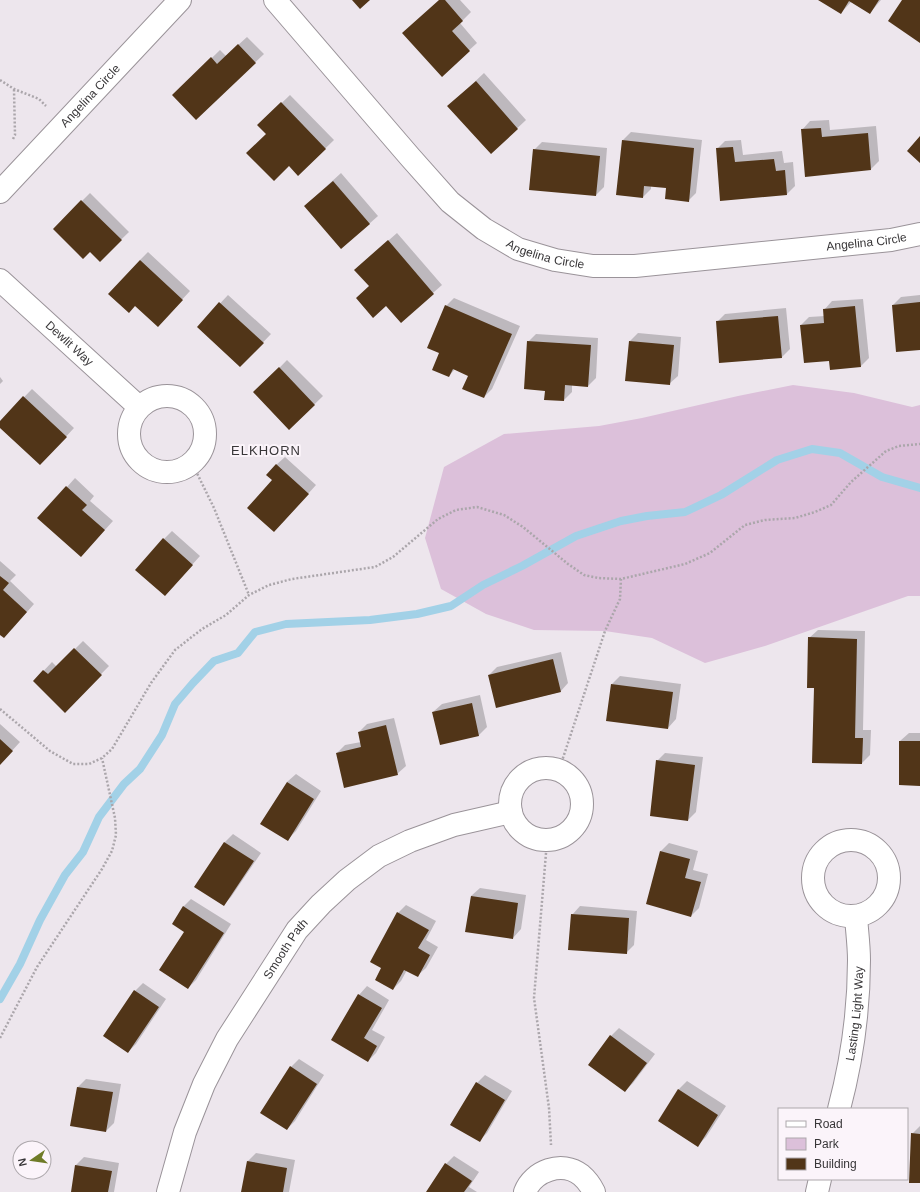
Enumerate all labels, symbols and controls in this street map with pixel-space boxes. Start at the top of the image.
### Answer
street label: Angelina Circle [58,61,123,130]
street label: Angelina Circle [826,230,908,254]
street label: Angelina Circle [504,237,586,272]
street label: Dewlit Way [43,318,96,369]
district label: ELKHORN [231,443,301,458]
street label: Smooth Path [260,916,311,982]
street label: Lasting Light Way [843,966,866,1062]
legend [778,1108,908,1180]
text: Road [814,1117,843,1131]
text: Park [814,1137,840,1151]
north arrow [12,1140,52,1180]
text: N [16,1157,29,1167]
text: Building [814,1157,857,1171]

